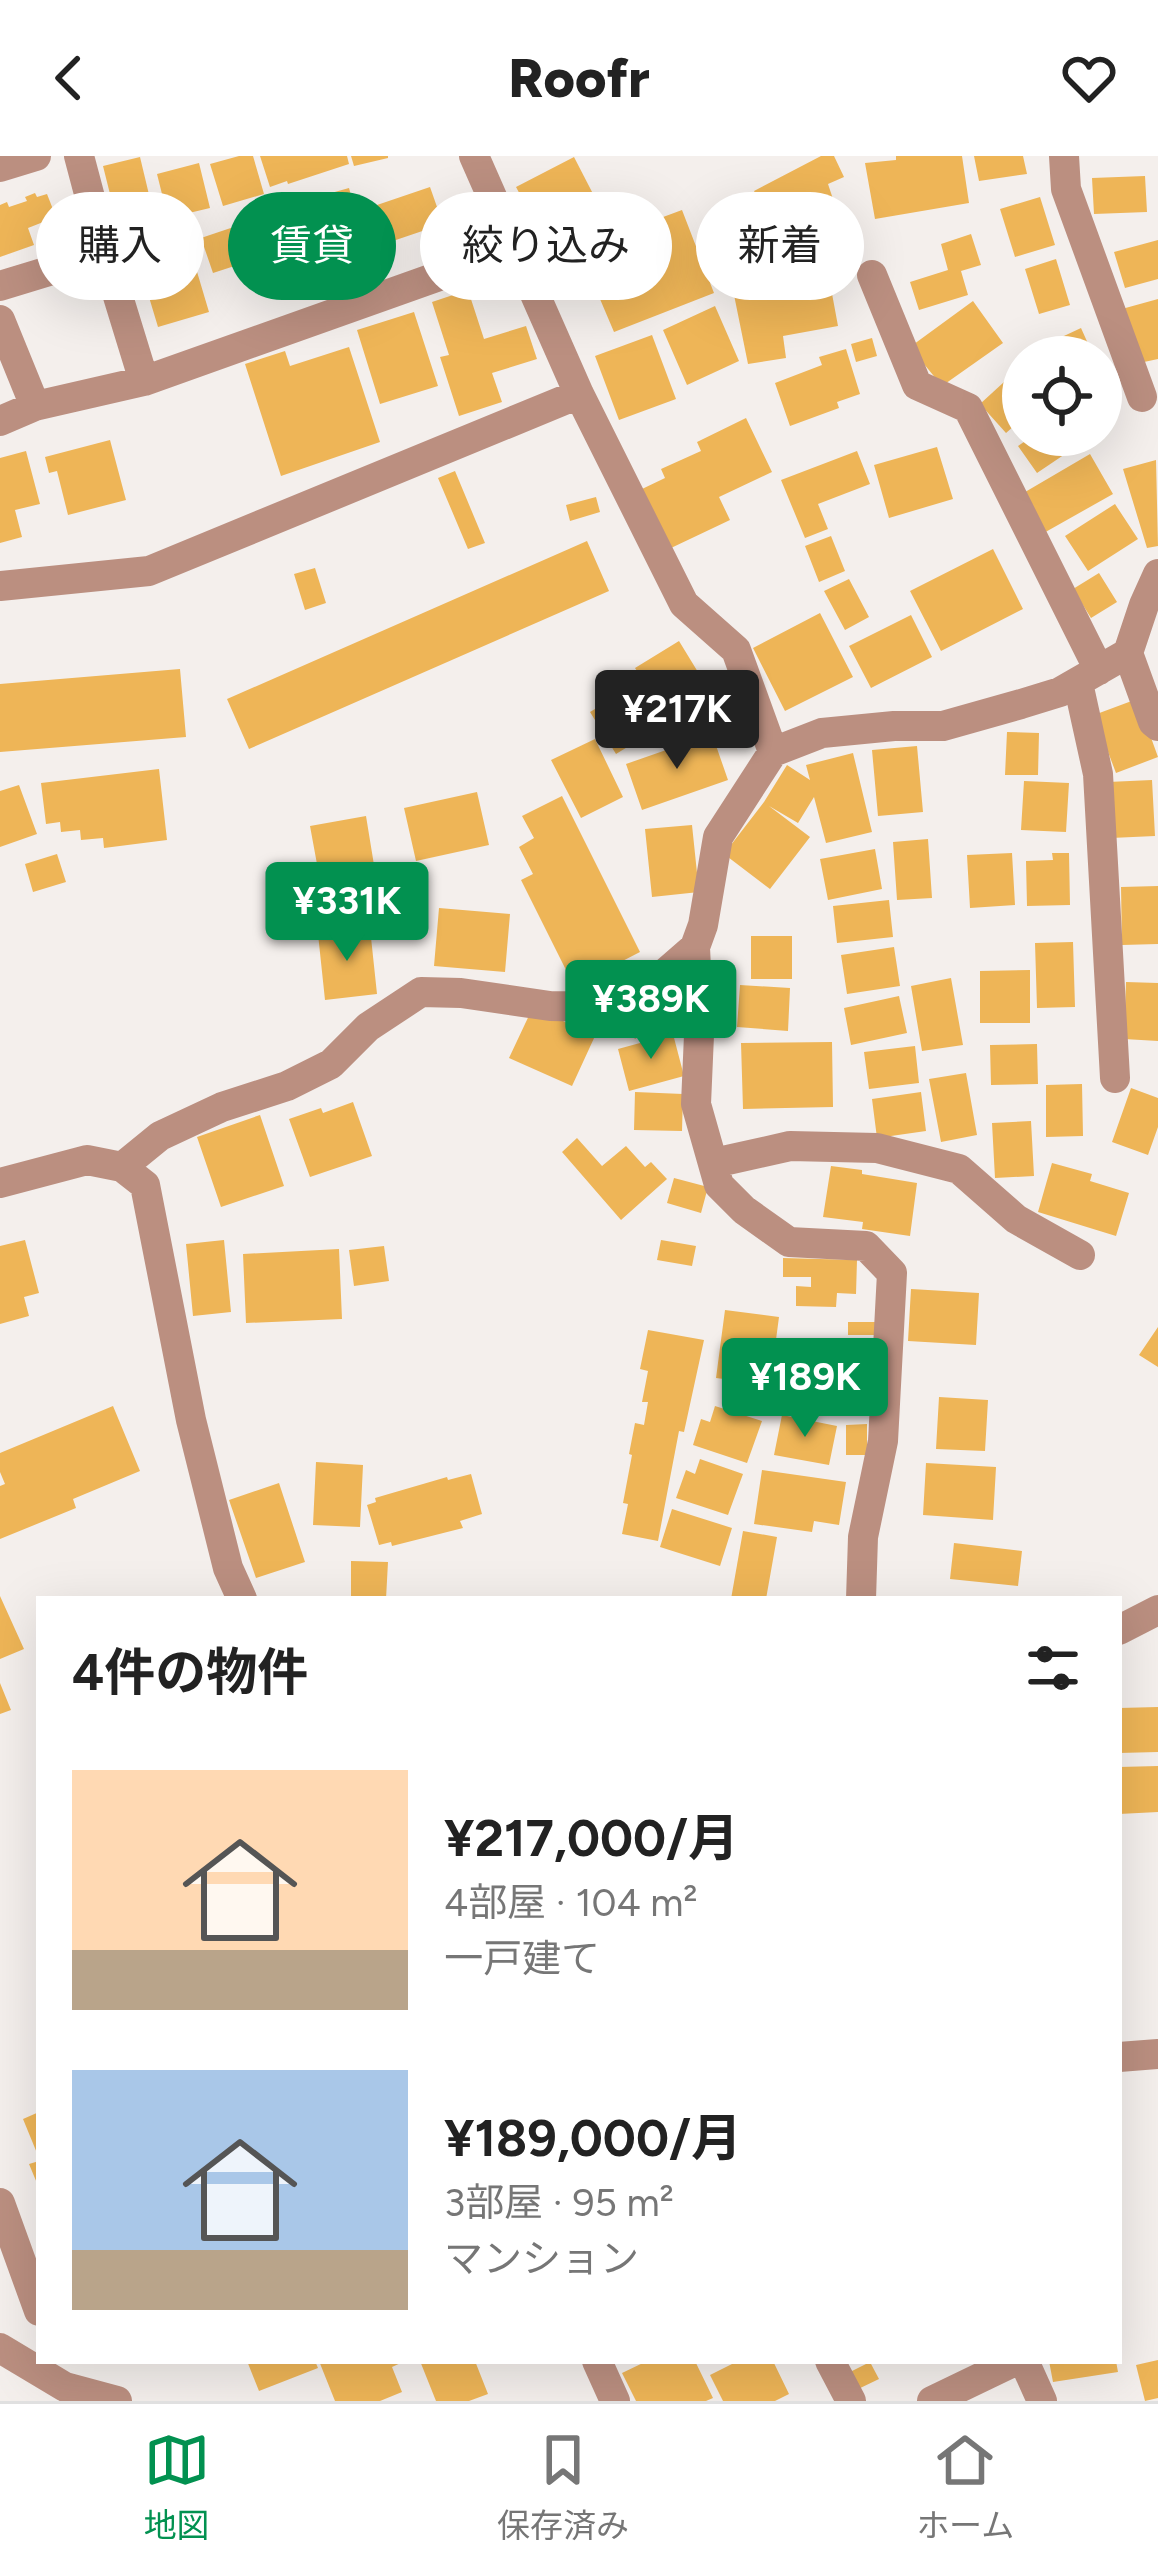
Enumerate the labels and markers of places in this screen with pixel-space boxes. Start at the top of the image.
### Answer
pin: ¥217K [593,670,761,772]
pin: ¥331K [263,862,431,964]
pin: ¥389K [567,960,735,1062]
pin: ¥189K [721,1338,889,1440]

